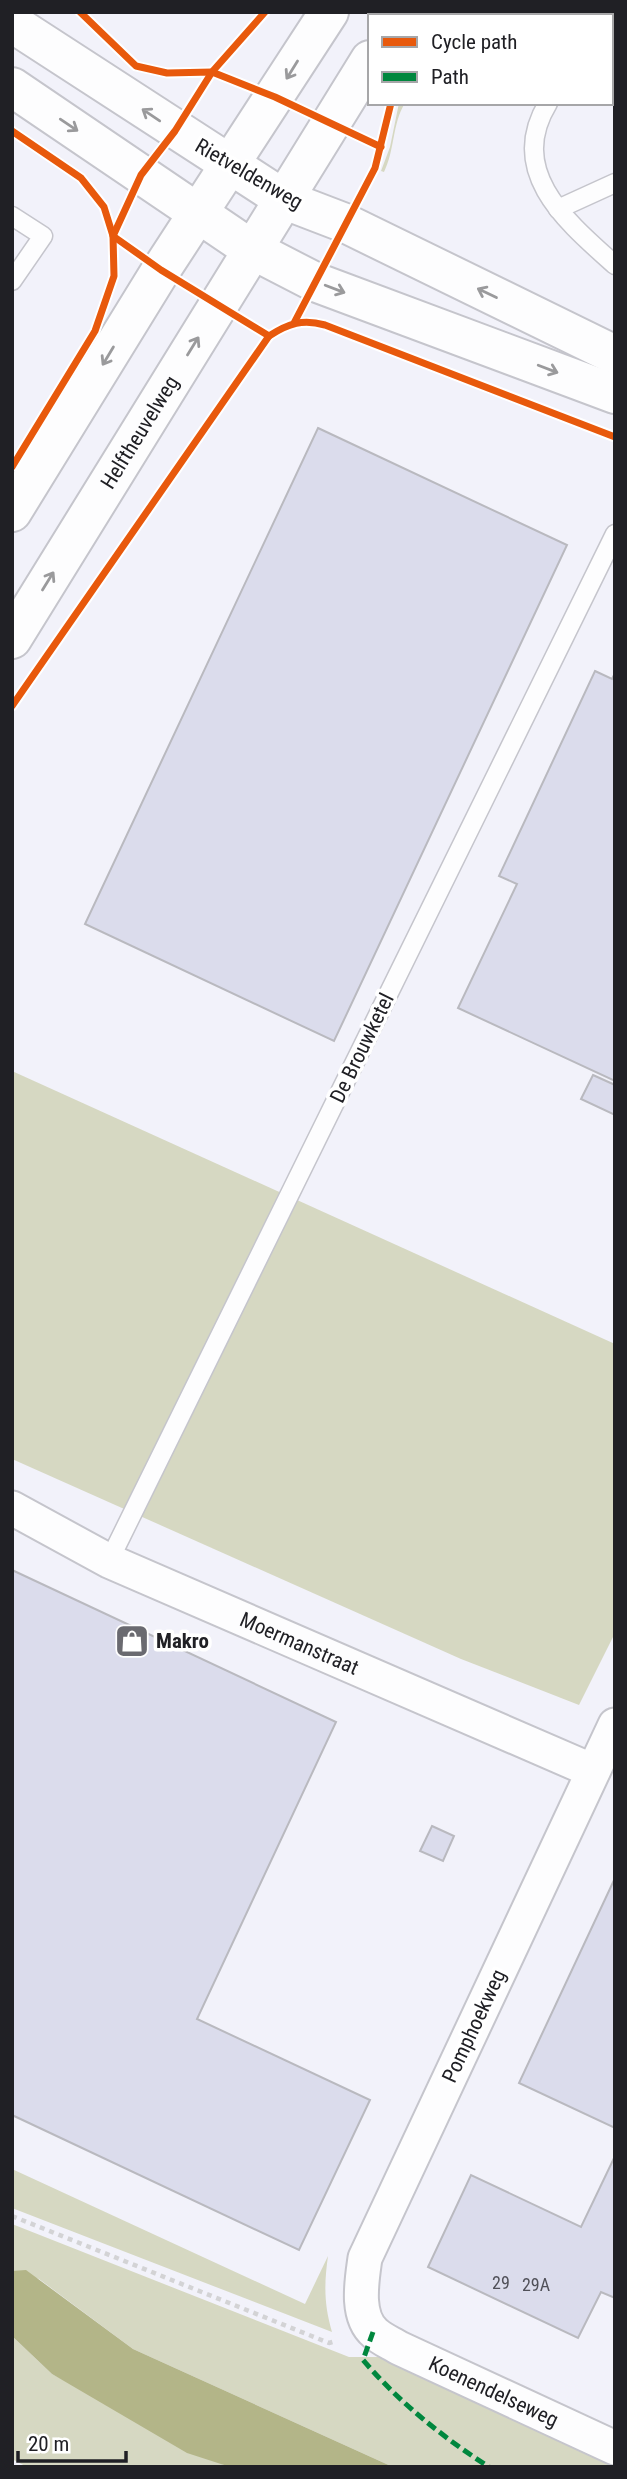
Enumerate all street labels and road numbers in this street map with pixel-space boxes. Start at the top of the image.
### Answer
street label: Rietveldenweg [191,134,307,214]
street label: Helftheuvelweg [96,372,184,493]
street label: De Brouwketel [325,989,399,1107]
street label: Moermanstraat [236,1607,362,1680]
street label: Pomphoekweg [437,1966,511,2086]
street label: Koenendelseweg [425,2351,562,2432]

